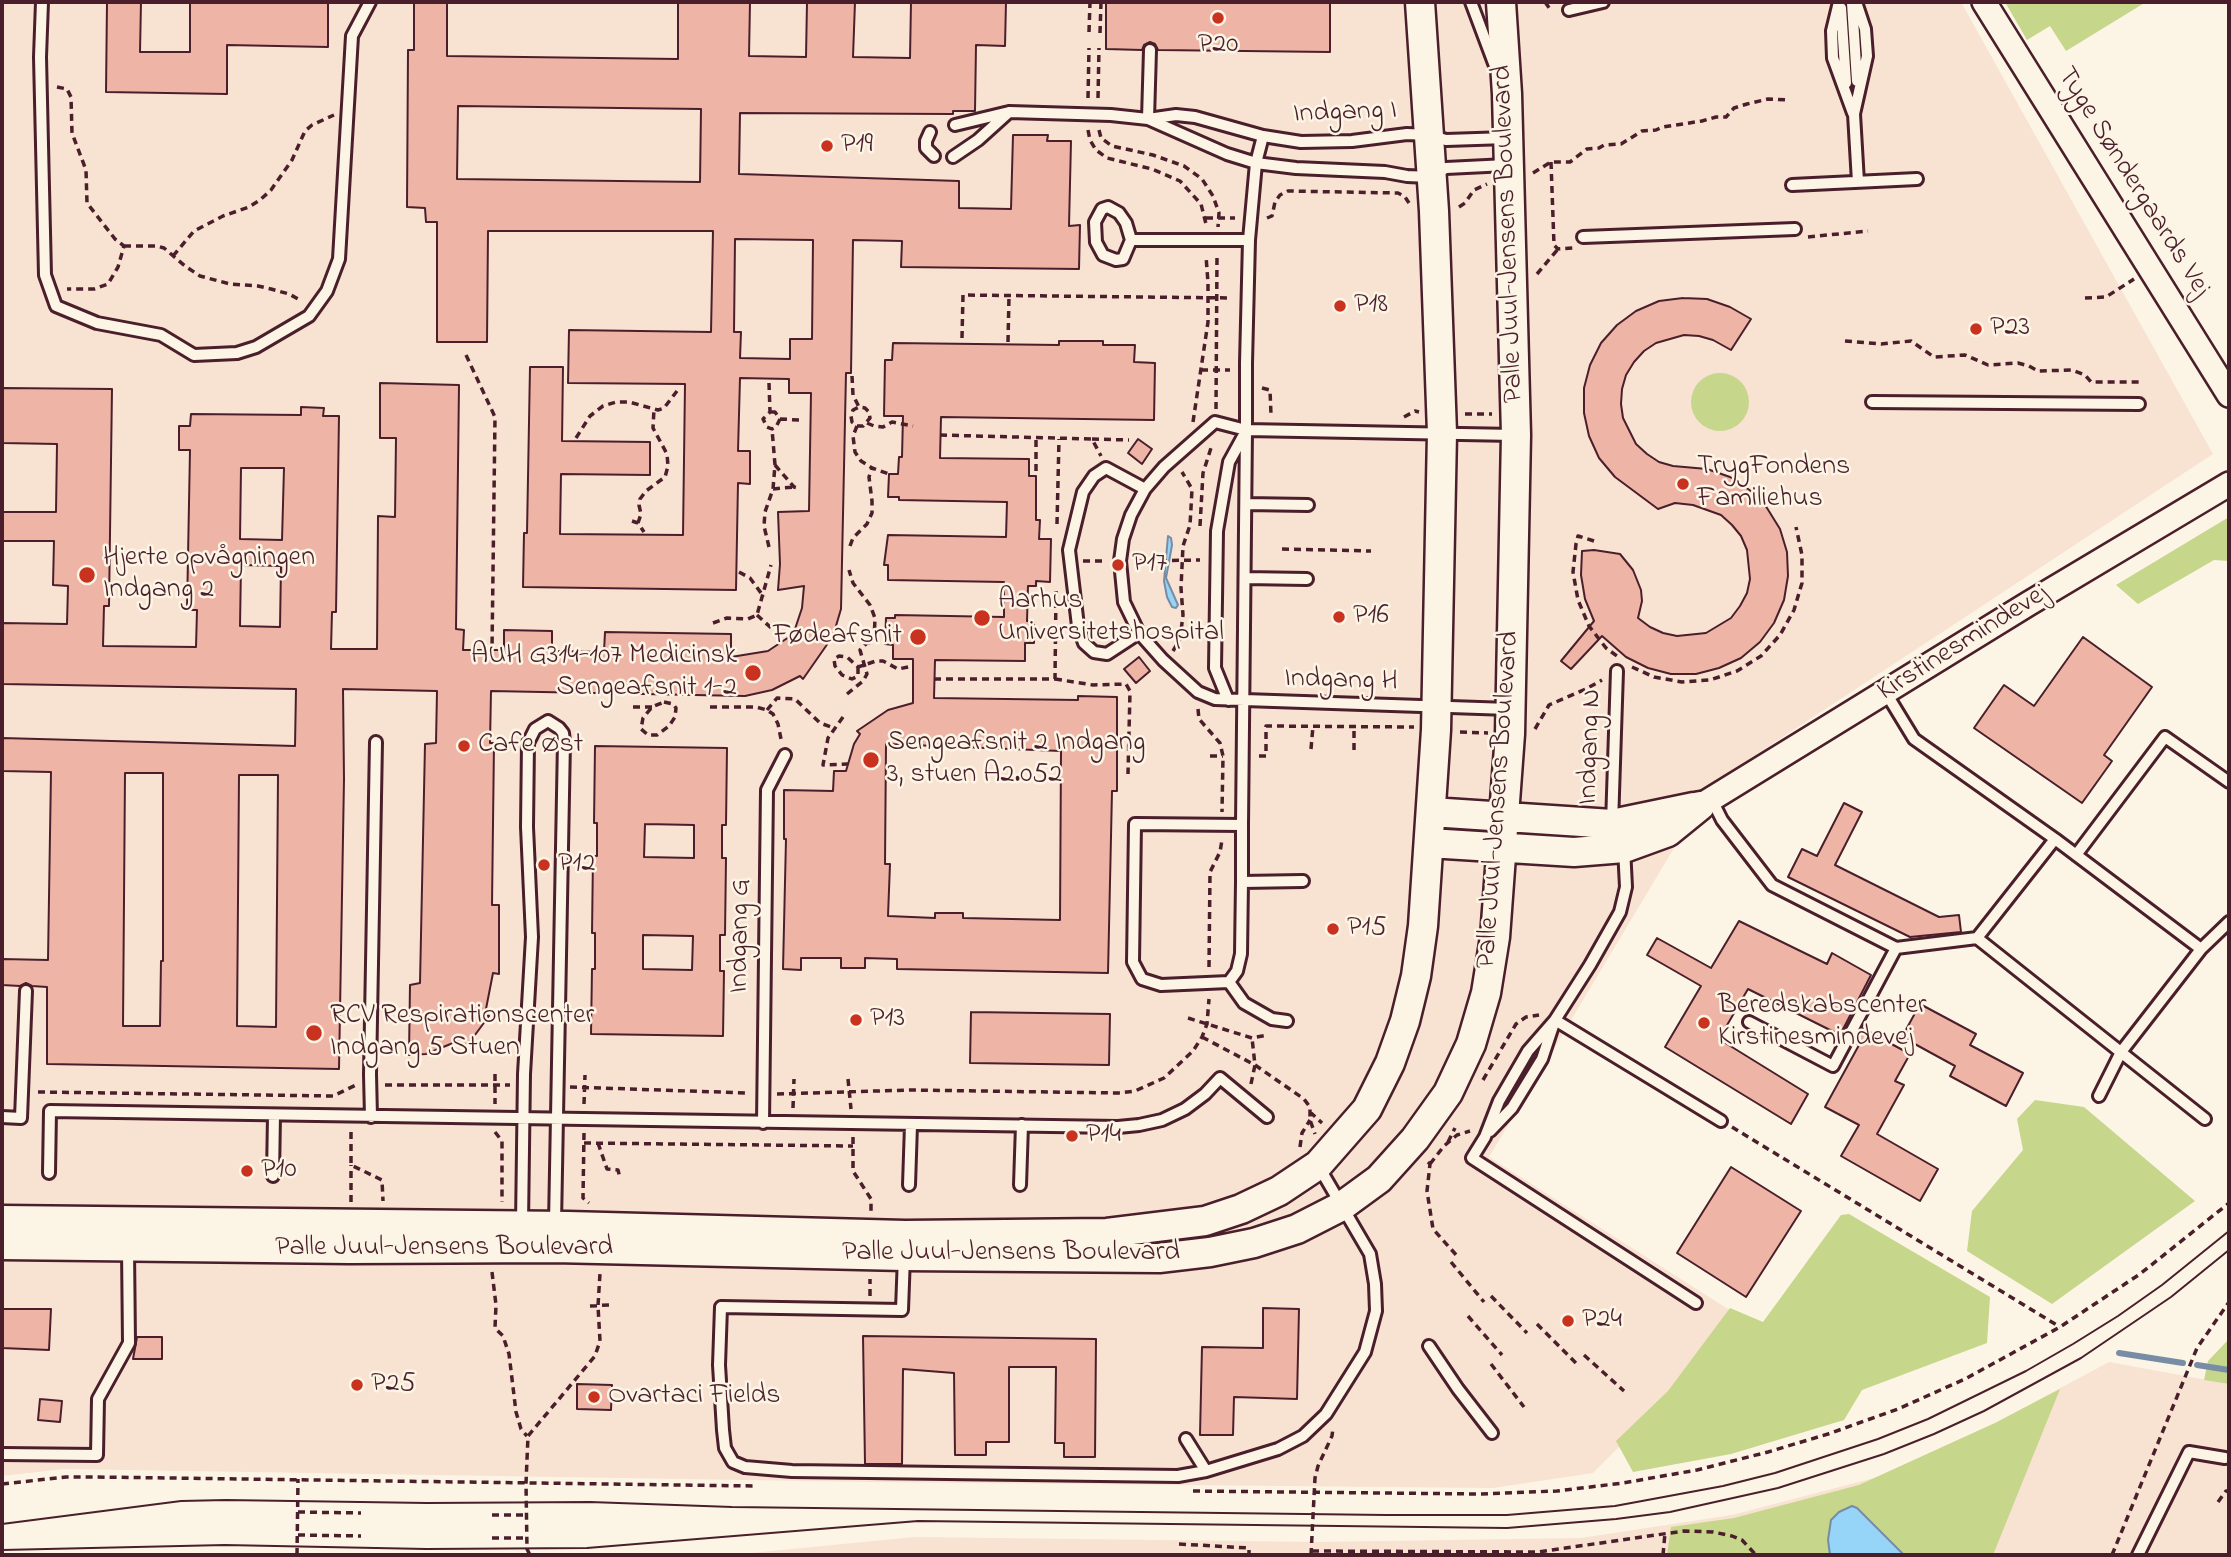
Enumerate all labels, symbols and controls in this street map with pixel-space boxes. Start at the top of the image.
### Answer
marker: P20 [1210,10,1226,26]
place label: P20 [1198,29,1238,63]
street label: Tyge Søndergaards Vej [2048,62,2216,304]
street label: Palle Juul-Jensens Boulevard [1487,64,1533,404]
street label: Indgang I [1293,95,1397,133]
place label: P19 [841,129,873,163]
marker: P19 [819,138,835,154]
place label: P18 [1354,289,1388,323]
marker: P18 [1332,298,1348,314]
place label: P23 [1990,312,2030,346]
marker: P23 [1968,321,1984,337]
place label: TrygFondens Familiehus [1697,451,1850,517]
marker: TrygFondens Familiehus [1675,476,1691,492]
place label: Hjerte opvågningen Indgang 2 [103,542,315,608]
place label: P17 [1132,548,1167,582]
marker: P17 [1110,557,1126,573]
marker: Hjerte opvågningen Indgang 2 [77,565,97,585]
street label: Kirstinesmindevej [1872,578,2056,710]
place label: Aarhus Universitetshospital [998,585,1224,651]
place label: P16 [1353,600,1389,634]
marker: Aarhus Universitetshospital [972,608,992,628]
marker: P16 [1331,609,1347,625]
place label: Fødeafsnit [773,620,902,654]
marker: Fødeafsnit [908,627,928,647]
street label: Palle Juul-Jensens Boulevard [1471,630,1529,970]
place label: AUH G314-107 Medicinsk Sengeafsnit 1-2 [471,640,737,706]
marker: AUH G314-107 Medicinsk Sengeafsnit 1-2 [743,663,763,683]
street label: Indgang H [1284,663,1398,701]
street label: Indgang N [1573,688,1611,806]
place label: Sengeafsnit 2 Indgang 3, stuen A2.052 [887,727,1145,793]
place label: Cafe Øst [478,729,583,763]
marker: Cafe Øst [456,738,472,754]
marker: Sengeafsnit 2 Indgang 3, stuen A2.052 [861,750,881,770]
place label: P12 [558,848,595,882]
marker: P12 [536,857,552,873]
street label: Indgang G [724,878,760,994]
place label: P15 [1347,912,1386,946]
marker: P15 [1325,921,1341,937]
place label: Beredskabscenter Kirstinesmindevej [1718,990,1926,1056]
place label: RCV Respirationscenter Indgang 5 Stuen [330,1000,594,1066]
place label: P13 [870,1003,905,1037]
marker: P13 [848,1012,864,1028]
marker: Beredskabscenter Kirstinesmindevej [1696,1015,1712,1031]
marker: RCV Respirationscenter Indgang 5 Stuen [304,1023,324,1043]
place label: P14 [1086,1119,1121,1153]
marker: P14 [1064,1128,1080,1144]
place label: P10 [261,1154,297,1188]
marker: P10 [239,1163,255,1179]
street label: Palle Juul-Jensens Boulevard [275,1232,613,1266]
street label: Palle Juul-Jensens Boulevard [842,1237,1180,1271]
place label: P24 [1582,1304,1622,1338]
marker: P24 [1560,1313,1576,1329]
place label: P25 [371,1368,415,1402]
marker: P25 [349,1377,365,1393]
place label: Ovartaci Fields [608,1380,780,1414]
marker: Ovartaci Fields [586,1389,602,1405]

